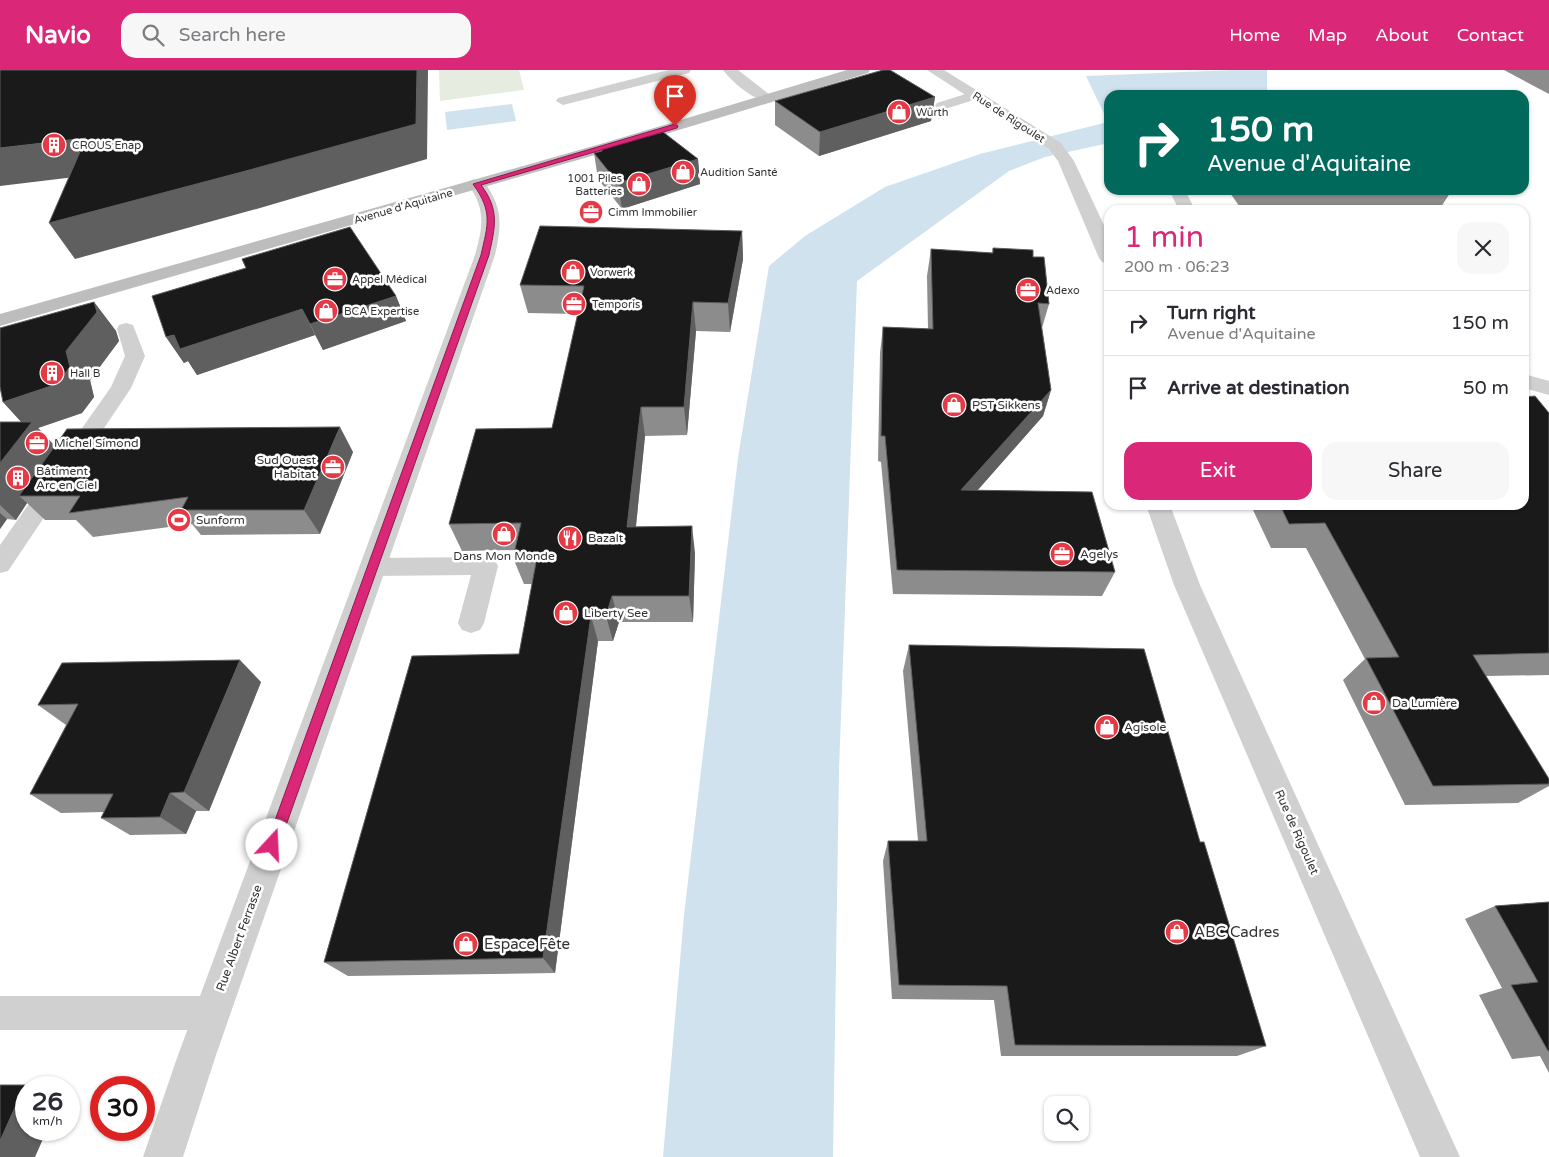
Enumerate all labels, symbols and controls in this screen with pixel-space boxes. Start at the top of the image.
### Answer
search box [121,13,471,58]
text: Navio [25,21,91,50]
icon: search [139,21,167,49]
text: Search here [179,24,286,46]
text: Home [1229,24,1280,46]
text: Map [1308,24,1347,46]
text: About [1375,24,1429,46]
text: Contact [1457,24,1524,46]
pin [654,75,696,126]
icon: arrive [661,82,689,110]
street label: Rue de Rigoulet [970,89,1047,146]
shop icon: Würth [886,99,912,125]
place label: Würth [916,106,949,119]
text: 150 m [1207,109,1314,151]
icon: right [1124,110,1189,175]
building icon: CROUS Enap [41,132,67,158]
place label: CROUS Enap [72,139,141,152]
text: Avenue d'Aquitaine [1207,151,1411,177]
shop icon: Audition Santé [670,159,696,185]
place label: Audition Santé [700,166,778,179]
shop icon: 1001 Piles Batteries [626,171,652,197]
place label: 1001 Piles Batteries [567,172,622,198]
street label: Avenue d'Aquitaine [352,186,454,227]
office icon: Cimm Immobilier [578,199,604,225]
place label: Cimm Immobilier [608,206,698,219]
text: 1 min [1124,219,1204,256]
button: close [1457,222,1509,274]
text: 200 m · 06:23 [1124,257,1230,277]
shop icon: Vorwerk [560,259,586,285]
office icon: Appel Médical [322,266,348,292]
place label: Vorwerk [590,266,633,279]
place label: Appel Médical [352,273,427,286]
office icon: Adexo [1015,277,1041,303]
place label: Adexo [1046,284,1080,297]
office icon: Temporis [561,291,587,317]
shop icon: BCA Expertise [313,298,339,324]
place label: Temporis [592,298,640,311]
text: Turn right [1167,302,1255,324]
place label: BCA Expertise [344,305,419,318]
icon: right [1124,309,1152,337]
text: 150 m [1451,312,1509,334]
text: Avenue d'Aquitaine [1167,324,1316,344]
building icon: Hall B [39,360,65,386]
place label: Hall B [70,367,101,380]
icon: arrive [1124,374,1152,402]
text: Arrive at destination [1167,377,1350,399]
text: 50 m [1463,377,1509,399]
shop icon: PST Sikkens [941,392,967,418]
place label: PST Sikkens [972,398,1041,412]
office icon: Michel Simond [24,430,50,456]
place label: Michel Simond [54,436,139,450]
button: Exit [1124,442,1312,500]
button: Share [1322,442,1509,500]
place label: Sud Ouest Habitat [257,453,316,481]
office icon: Sud Ouest Habitat [320,454,346,480]
place label: Bâtiment Arc en Ciel [36,464,97,492]
building icon: Bâtiment Arc en Ciel [5,465,31,491]
sports icon: Sunform [166,507,192,533]
place label: Sunform [196,513,245,527]
shop icon: Dans Mon Monde [491,521,517,547]
restaurant icon: Bazalt [557,525,583,551]
place label: Bazalt [588,531,624,545]
office icon: Agelys [1049,541,1075,567]
place label: Agelys [1080,547,1119,561]
place label: Dans Mon Monde [453,549,555,563]
shop icon: Liberty See [553,600,579,626]
place label: Liberty See [584,606,648,620]
shop icon: Da Lumière [1361,690,1387,716]
place label: Da Lumière [1392,696,1457,710]
shop icon: Agisole [1094,714,1120,740]
place label: Agisole [1124,720,1166,734]
street label: Rue de Rigoulet [1272,787,1322,877]
position arrow [245,818,297,870]
street label: Rue Albert Ferrasse [213,883,265,993]
shop icon: ABC Cadres [1164,919,1190,945]
place label: ABC Cadres [1194,923,1279,941]
shop icon: Espace Fête [453,931,479,957]
place label: Espace Fête [484,935,570,953]
speed limit sign: 30 [90,1076,155,1141]
text: 26 [32,1087,63,1117]
map controls [1044,1096,1089,1141]
button: search [1044,1096,1089,1141]
text: km/h [32,1114,63,1128]

